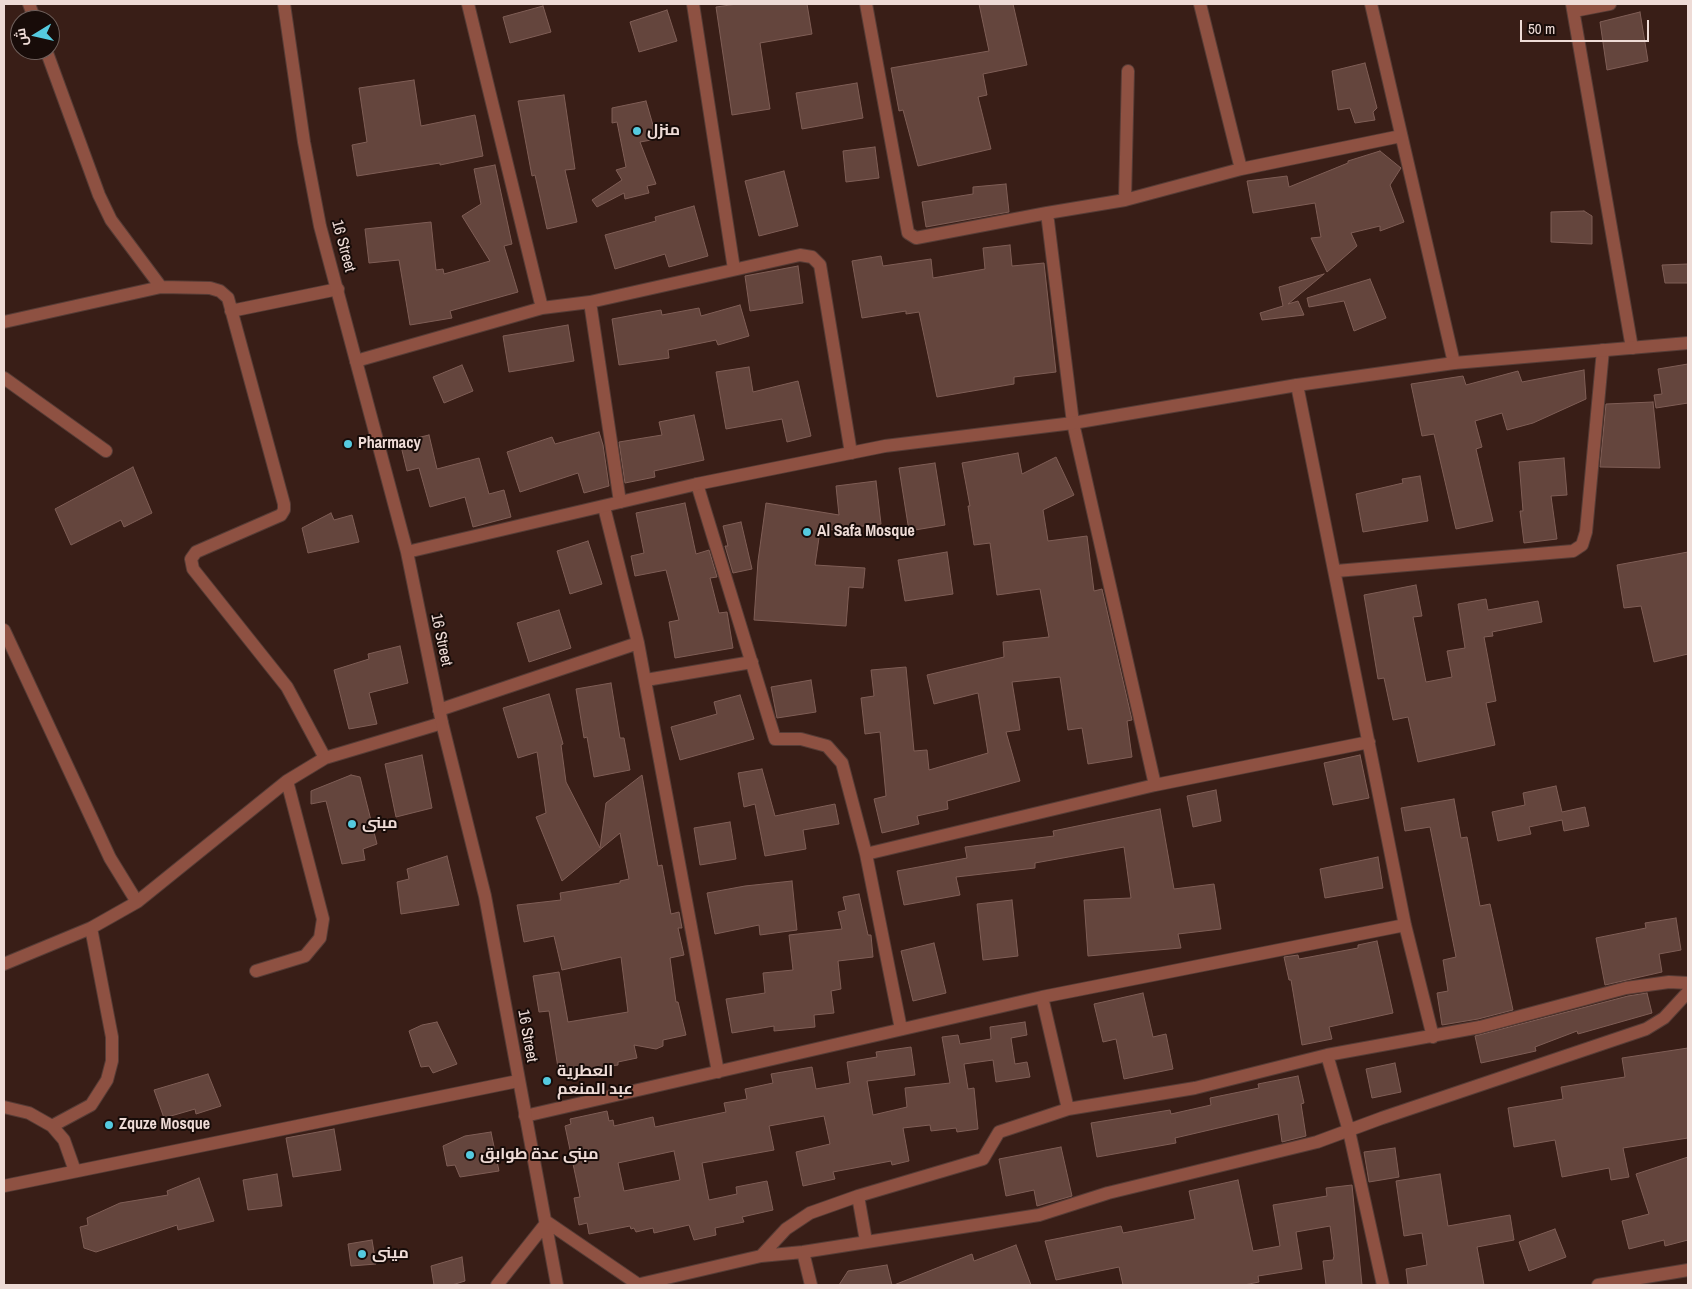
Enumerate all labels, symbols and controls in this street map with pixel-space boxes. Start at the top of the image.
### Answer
north arrow [10,10,60,60]
scale bar [1522,10,1651,42]
text: 50 m [1528,18,1555,39]
text: ش [11,27,31,47]
place label: منزل [647,121,680,141]
marker: منزل [631,125,643,137]
street label: 16 Street [327,218,359,274]
place label: Pharmacy [358,434,421,454]
marker: Pharmacy [342,438,354,450]
place label: Al Safa Mosque [817,522,915,542]
marker: Al Safa Mosque [801,526,813,538]
street label: 16 Street [426,612,456,668]
place label: مبنى [362,814,398,834]
marker: مبنى [346,818,358,830]
street label: 16 Street [513,1008,541,1064]
place label: العطرية عبد المنعم [557,1062,633,1100]
marker: العطرية عبد المنعم [541,1075,553,1087]
place label: Zquze Mosque [119,1115,210,1135]
marker: Zquze Mosque [103,1119,115,1131]
place label: مبنى عدة طوابق [480,1145,599,1165]
marker: مبنى عدة طوابق [464,1149,476,1161]
place label: مينى [372,1244,409,1264]
marker: مينى [356,1248,368,1260]

